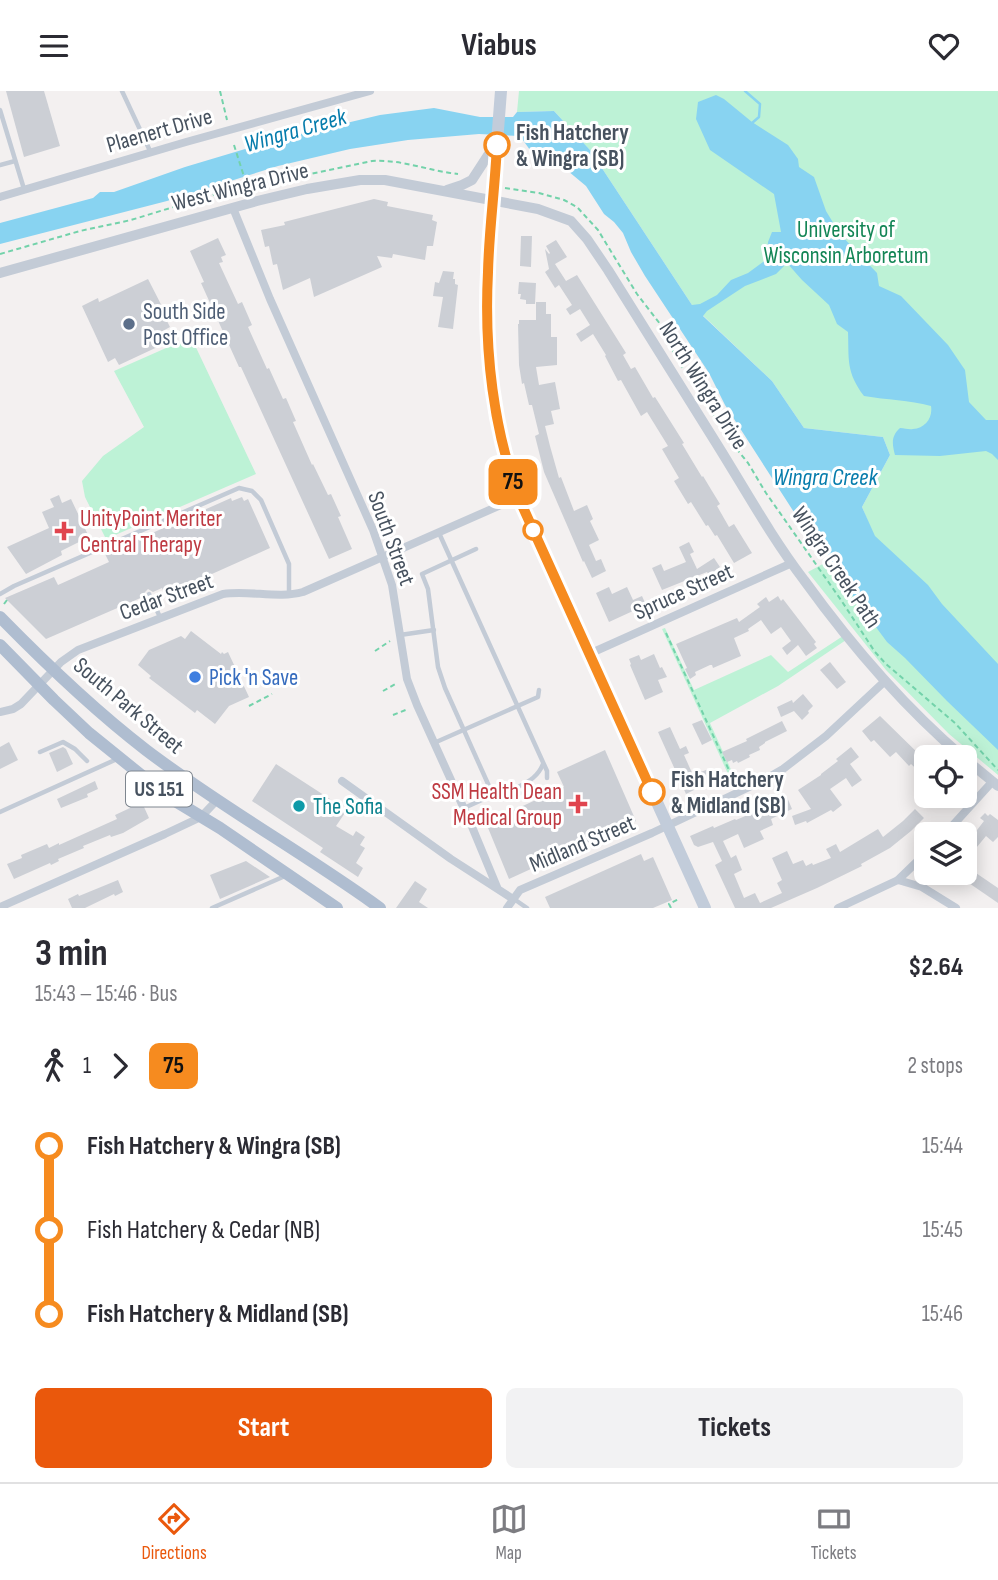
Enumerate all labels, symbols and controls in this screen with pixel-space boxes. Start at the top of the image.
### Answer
text: Viabus [461,26,537,65]
icon: menu [35,27,73,65]
icon: heart [925,27,963,65]
street label: Plaenert Drive [103,102,215,159]
water label: Wingra Creek [241,102,350,159]
place label: Fish Hatchery & Wingra (SB) [516,119,629,173]
marker: Fish Hatchery & Wingra (SB) [484,132,510,158]
street label: West Wingra Drive [169,156,312,217]
park label: University of Wisconsin Arboretum [764,216,928,270]
place label: South Side Post Office [143,298,228,352]
marker: South Side Post Office [121,316,137,332]
street label: North Wingra Drive [653,316,754,455]
line badge: 75 [482,459,544,505]
water label: Wingra Creek [773,463,878,492]
text: 75 [503,467,524,496]
street label: South Street [361,487,421,589]
street label: Wingra Creek Path [785,502,887,634]
place label: UnityPoint Meriter Central Therapy [80,505,223,559]
unlabelled marker [523,520,543,540]
marker: UnityPoint Meriter Central Therapy [54,521,74,541]
street label: Spruce Street [629,558,738,626]
street label: Cedar Street [116,567,217,627]
street label: South Park Street [68,652,189,760]
place label: Pick 'n Save [209,664,298,692]
marker: Pick 'n Save [187,669,203,685]
map controls [914,745,977,885]
button: locate [914,745,977,808]
place label: Fish Hatchery & Midland (SB) [671,766,786,820]
road number: US 151 [126,771,192,807]
place label: SSM Health Dean Medical Group [432,778,562,832]
marker: Fish Hatchery & Midland (SB) [639,779,665,805]
place label: The Sofia [313,793,383,821]
marker: SSM Health Dean Medical Group [568,794,588,814]
marker: The Sofia [291,798,307,814]
street label: Midland Street [525,809,640,879]
button: layers [914,822,977,885]
text: 3 min [35,931,108,976]
text: $2.64 [908,952,963,983]
text: 15:43 – 15:46 · Bus [35,980,177,1008]
icon: walk [35,1047,73,1085]
icon: forward [101,1047,139,1085]
text: 75 [163,1051,184,1080]
text: 1 [83,1052,91,1080]
text: 2 stops [907,1052,963,1080]
text: Fish Hatchery & Wingra (SB) [87,1131,341,1162]
text: 15:44 [922,1132,963,1160]
text: Fish Hatchery & Cedar (NB) [87,1215,320,1246]
text: 15:45 [922,1216,963,1244]
text: Fish Hatchery & Midland (SB) [87,1299,348,1330]
text: 15:46 [922,1300,963,1328]
button: Start [35,1388,492,1468]
button: Tickets [506,1388,963,1468]
tab: Directions [141,1500,207,1565]
tab: Map [490,1500,528,1565]
tab: Tickets [811,1500,857,1565]

